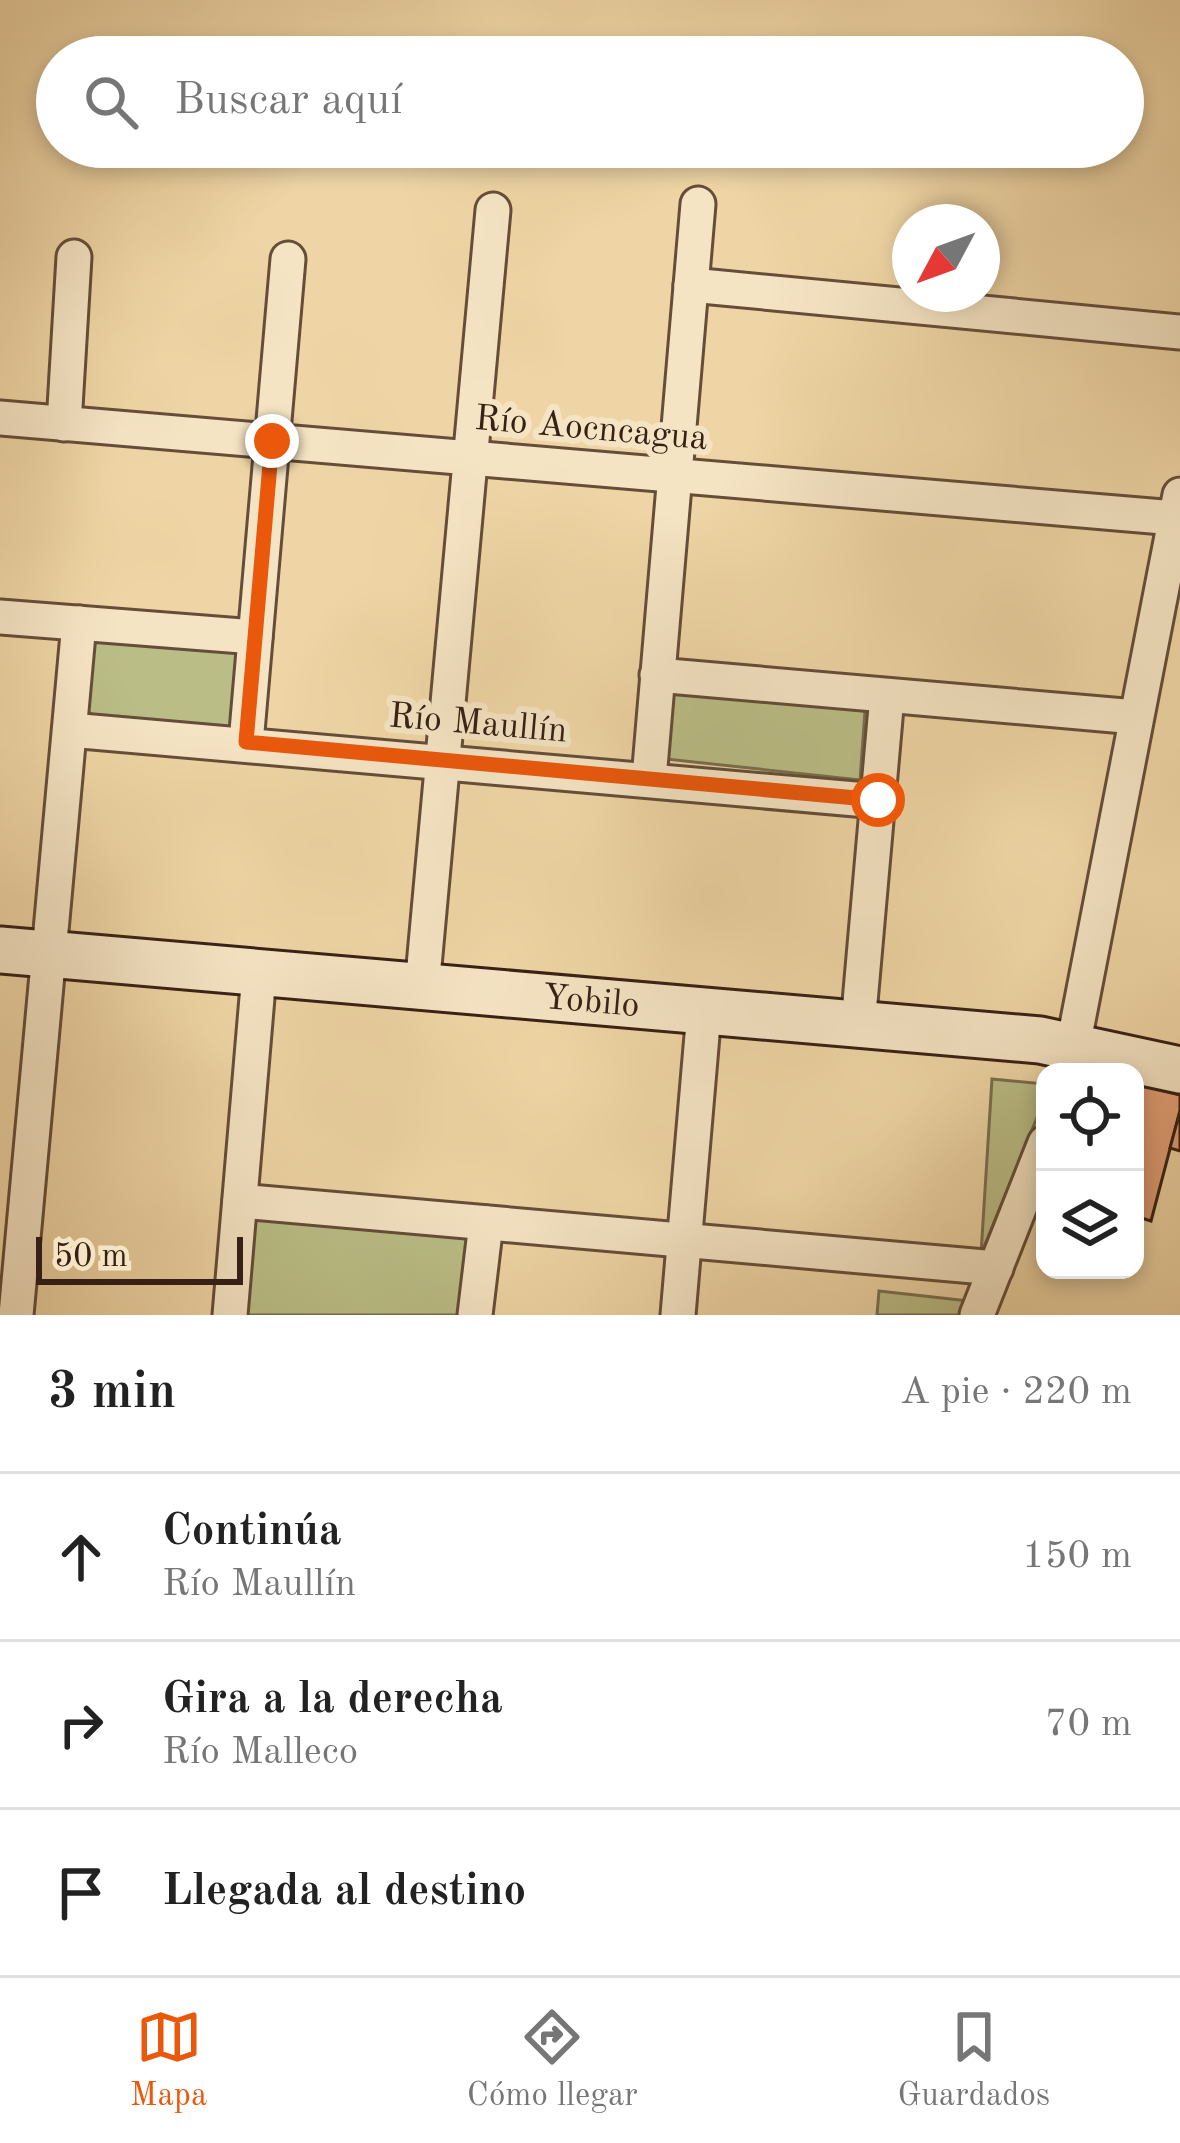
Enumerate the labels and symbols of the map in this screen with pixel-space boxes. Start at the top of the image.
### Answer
north arrow [892,204,1000,312]
street label: Río Aocncagua [473,402,709,458]
route end [245,414,299,468]
street label: Río Maullín [387,699,569,751]
route start [851,773,905,827]
street label: Yobilo [541,981,641,1025]
scale bar [36,1231,243,1284]

